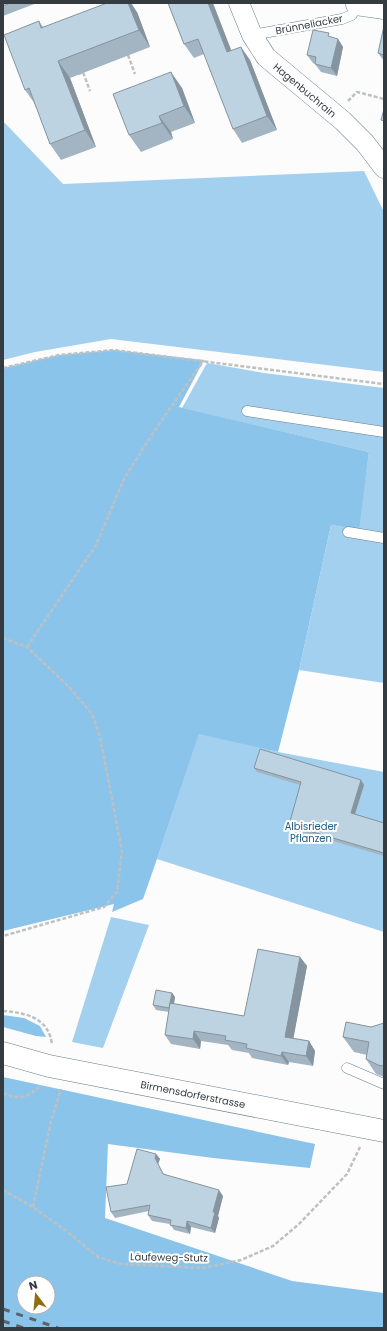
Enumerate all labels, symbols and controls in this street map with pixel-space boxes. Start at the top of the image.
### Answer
street label: Brünneliacker [274,11,344,38]
street label: Hagenbuchrain [270,60,339,121]
park label: Albisrieder Pflanzen [285,819,338,846]
street label: Birmensdorferstrasse [139,1077,247,1112]
street label: Läufeweg-Stutz [130,1249,208,1266]
north arrow [16,1275,56,1315]
text: N [27,1277,39,1294]

